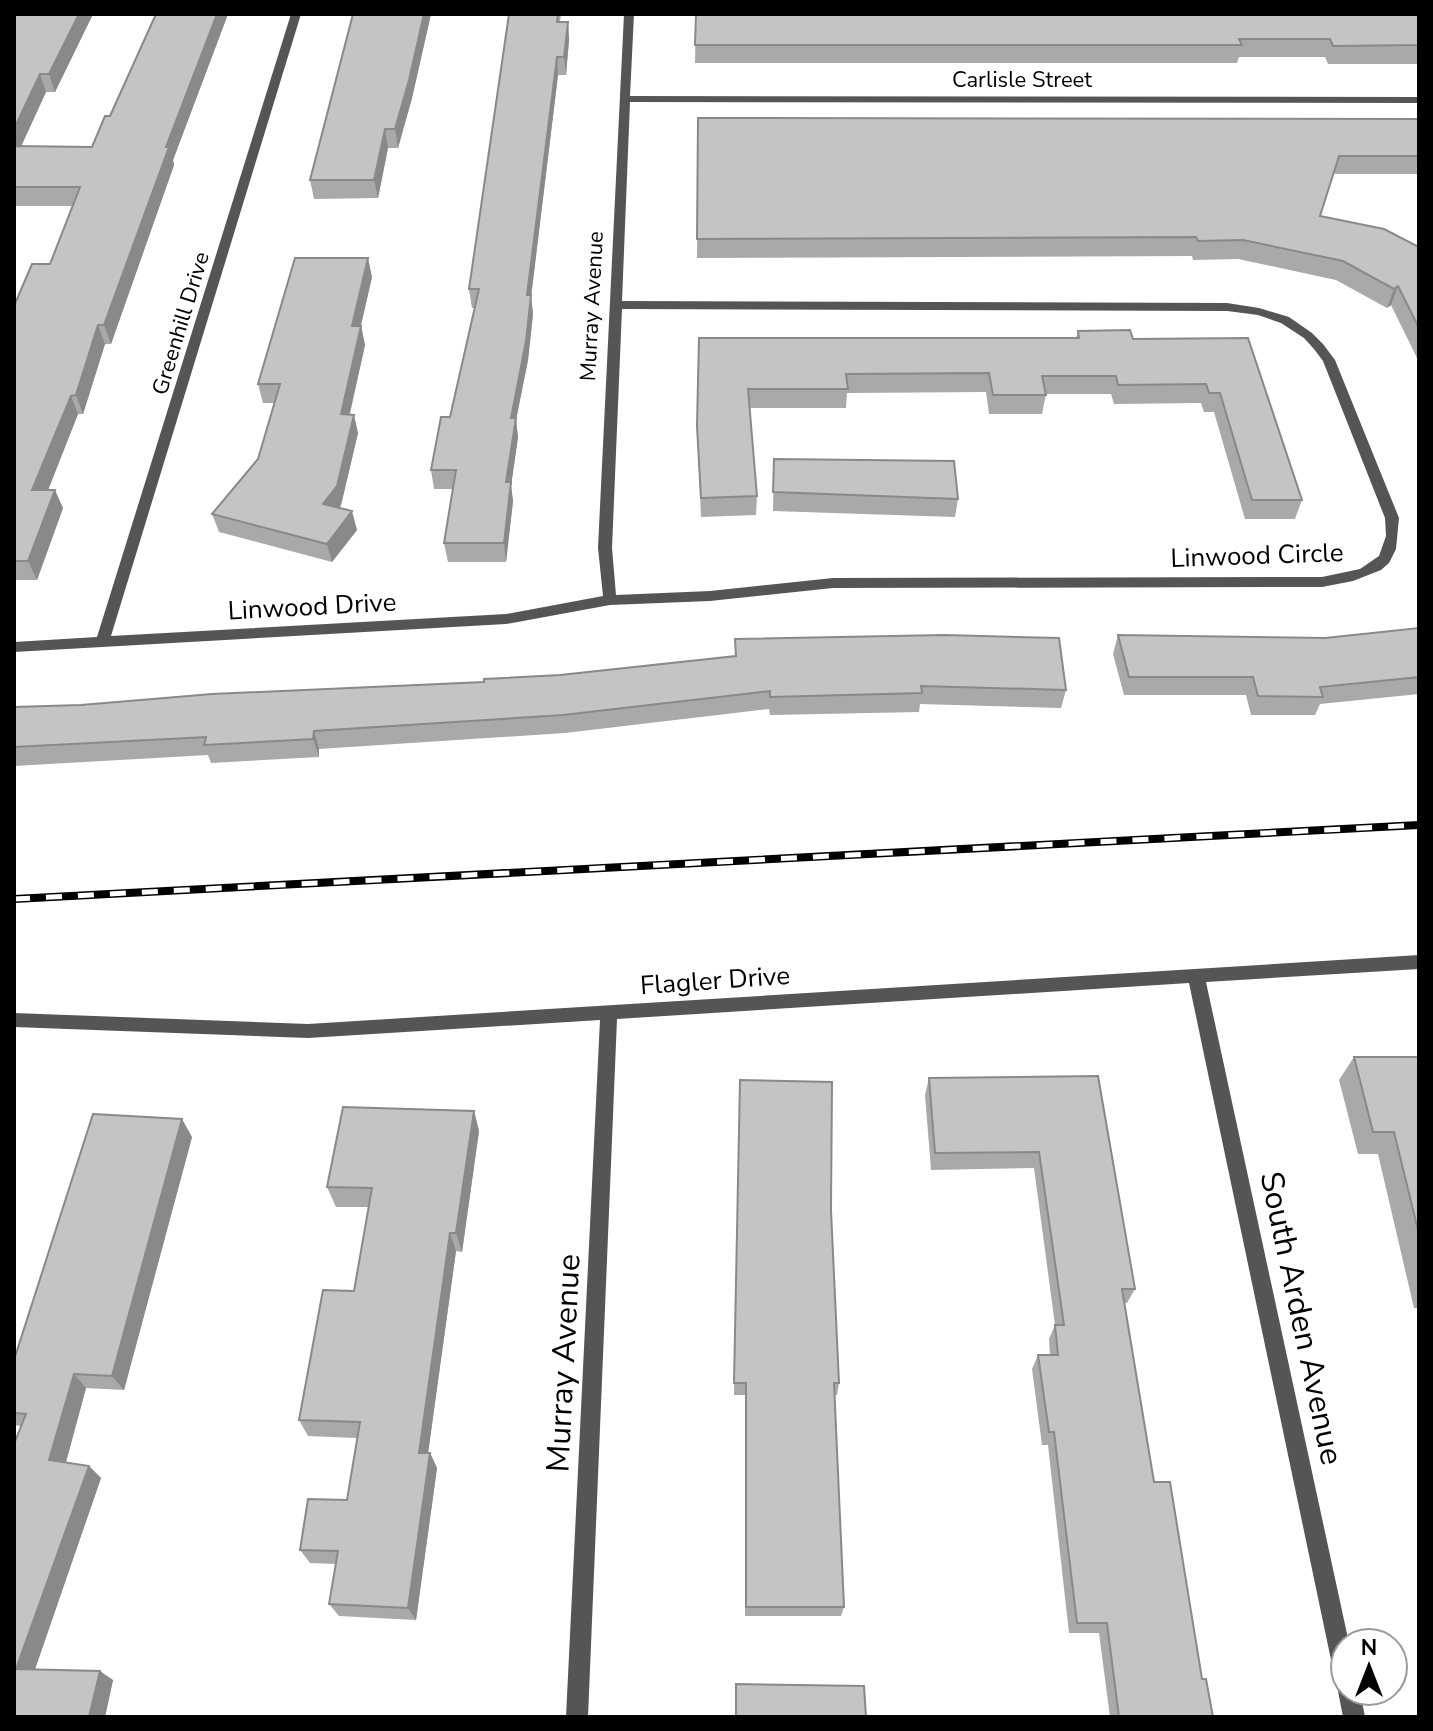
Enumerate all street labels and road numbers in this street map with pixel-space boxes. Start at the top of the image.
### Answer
street label: Carlisle Street [952,65,1092,95]
street label: Murray Avenue [573,230,611,382]
street label: Greenhill Drive [145,248,217,398]
street label: Linwood Circle [1170,535,1344,576]
street label: Linwood Drive [227,585,397,628]
street label: Flagler Drive [639,958,791,1003]
street label: South Arden Avenue [1249,1168,1354,1469]
street label: Murray Avenue [536,1253,591,1473]

